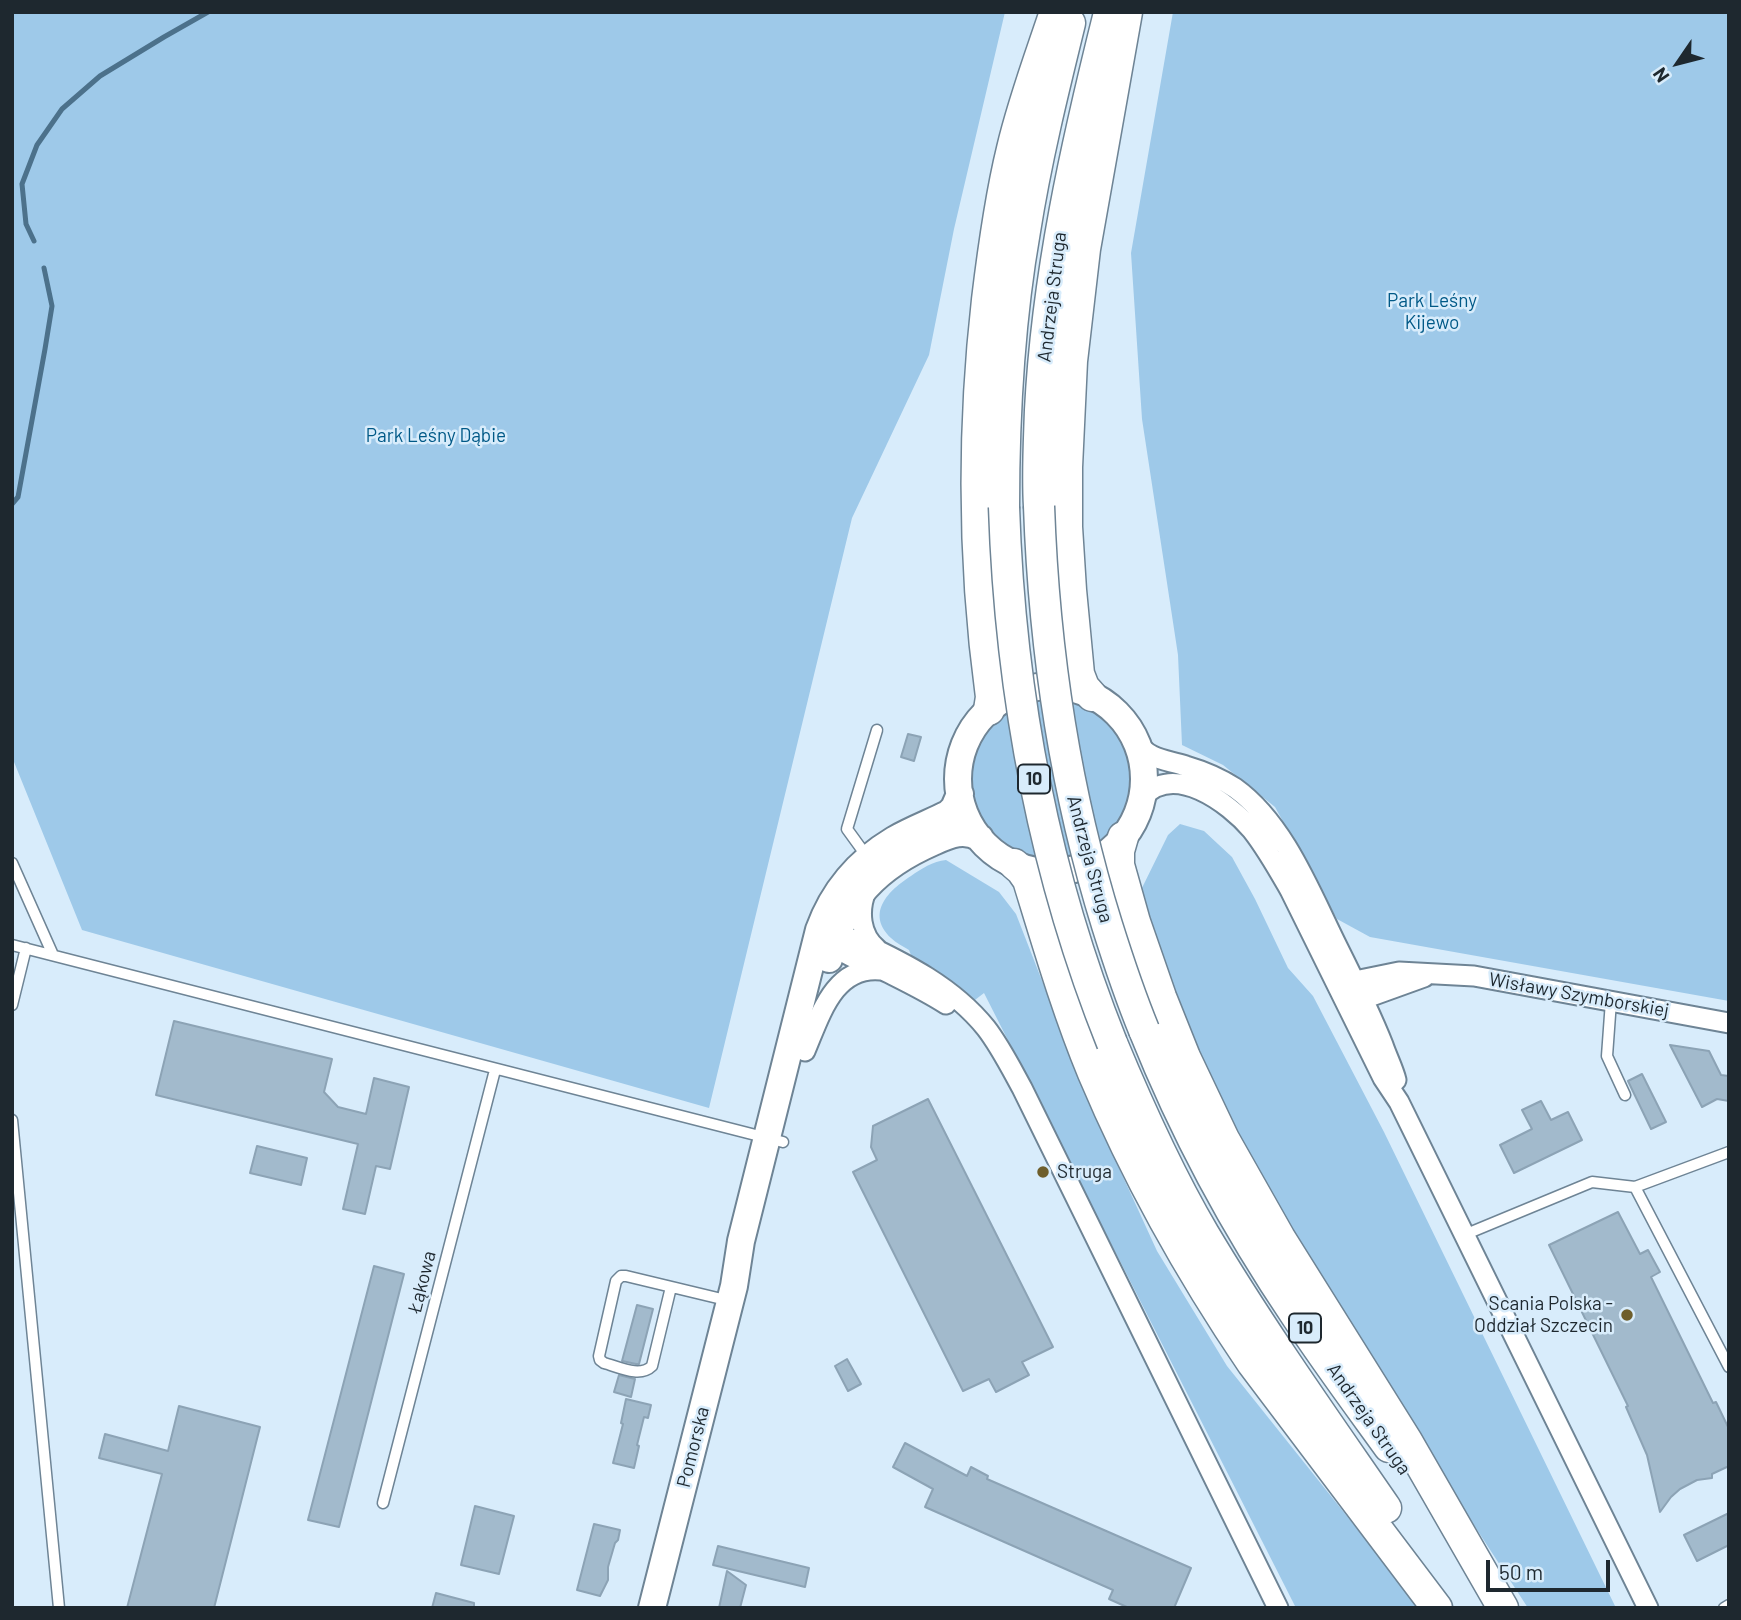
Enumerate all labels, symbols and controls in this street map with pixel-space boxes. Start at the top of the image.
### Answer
north arrow [1643,28,1713,98]
text: N [1647,64,1673,87]
street label: Andrzeja Struga [1033,231,1071,363]
park label: Park Leśny Kijewo [1387,290,1477,334]
park label: Park Leśny Dąbie [366,425,506,447]
road number: 10 [1018,764,1050,794]
street label: Andrzeja Struga [1062,793,1118,925]
street label: Wisławy Szymborskiej [1487,968,1671,1022]
place label: Struga [1057,1161,1112,1183]
marker: Struga [1035,1164,1051,1180]
street label: Łąkowa [403,1248,441,1316]
place label: Scania Polska - Oddział Szczecin [1474,1293,1613,1337]
marker: Scania Polska - Oddział Szczecin [1619,1307,1635,1323]
road number: 10 [1289,1314,1321,1343]
street label: Andrzeja Struga [1322,1359,1416,1479]
street label: Pomorska [672,1404,714,1490]
scale bar [1489,1546,1613,1590]
text: 50 m [1499,1559,1543,1584]

